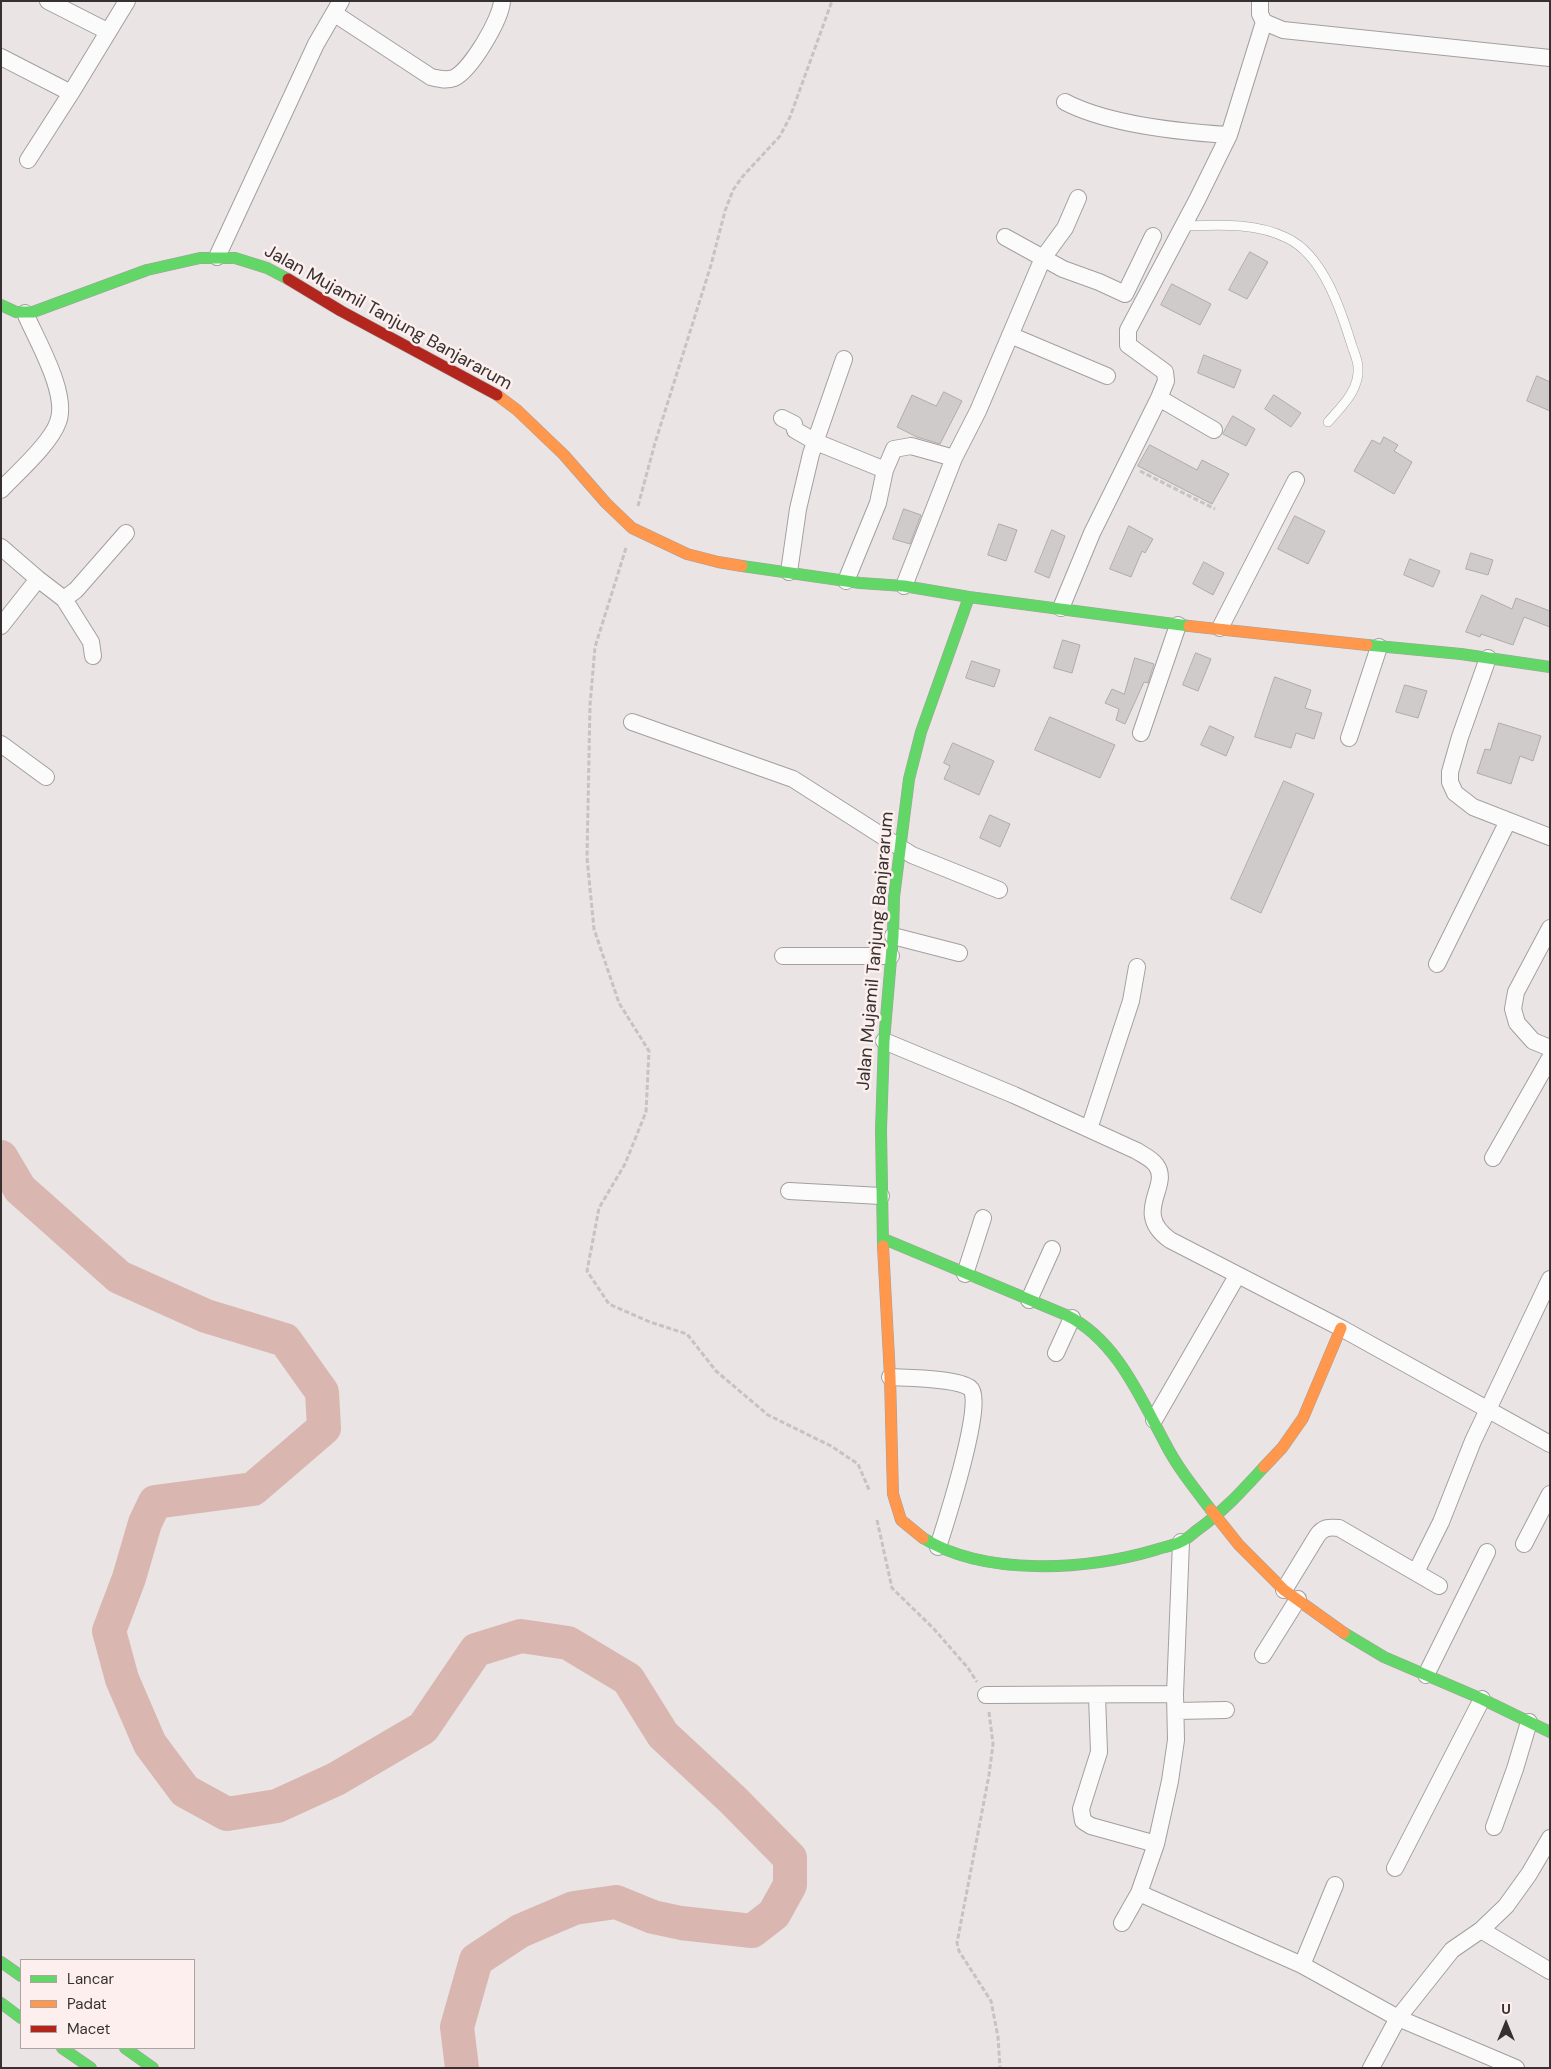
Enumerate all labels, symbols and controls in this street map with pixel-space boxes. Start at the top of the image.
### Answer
street label: Jalan Mujamil Tanjung Banjararum [260,241,516,395]
street label: Jalan Mujamil Tanjung Banjararum [853,811,899,1091]
legend [20,1959,195,2049]
text: Lancar [67,1969,114,1989]
text: Padat [67,1994,107,2014]
north arrow [1481,1999,1531,2049]
text: U [1501,2000,1511,2018]
text: Macet [67,2019,111,2039]

